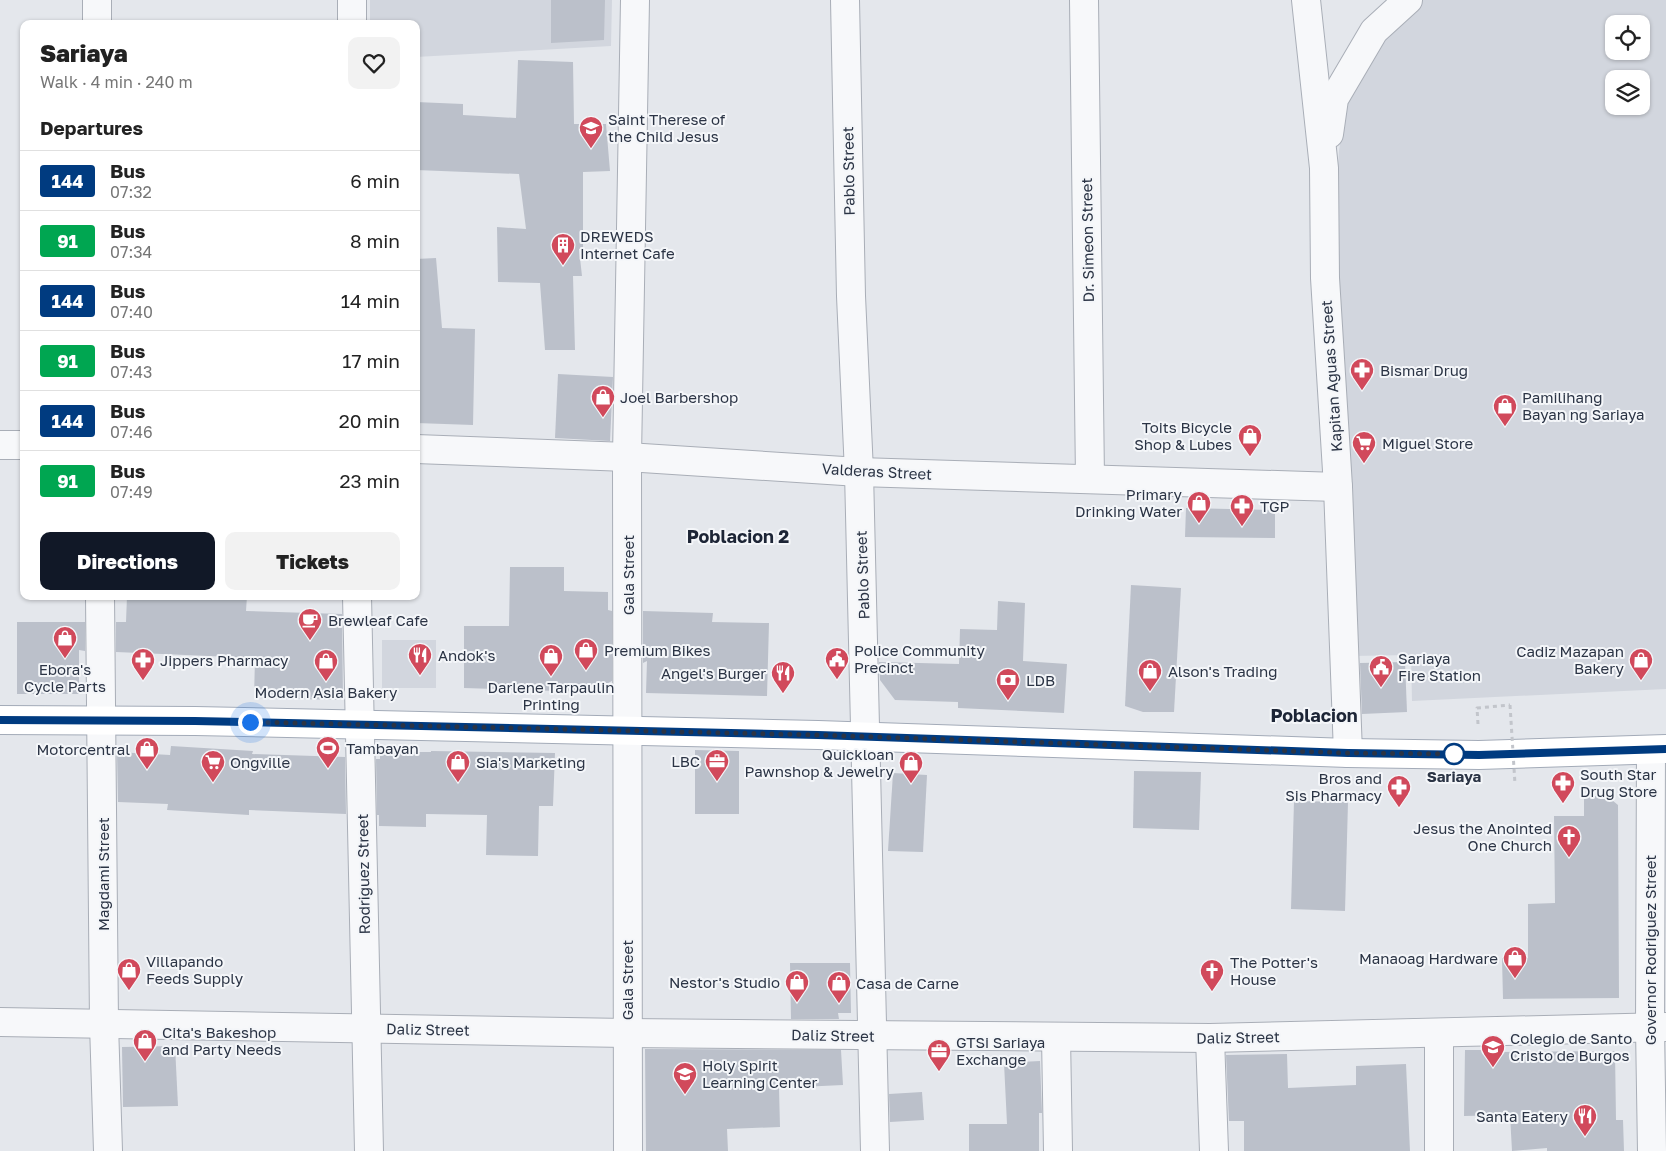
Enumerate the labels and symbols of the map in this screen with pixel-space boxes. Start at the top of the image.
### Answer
place label: Saint Therese of the Child Jesus [608,110,726,145]
school or university icon: Saint Therese of the Child Jesus [578,115,604,149]
street label: Pablo Street [838,126,858,216]
street label: Dr. Simeon Street [1077,177,1097,303]
place label: DREWEDS Internet Cafe [580,227,675,262]
building icon: DREWEDS Internet Cafe [550,232,576,266]
street label: Kapitan Aguas Street [1317,299,1345,453]
pharmacy icon: Bismar Drug [1349,357,1375,391]
place label: Bismar Drug [1380,361,1468,379]
shop icon: Joel Barbershop [590,384,616,418]
place label: Joel Barbershop [620,388,738,406]
place label: Pamilihang Bayan ng Sariaya [1522,388,1644,423]
shop icon: Pamilihang Bayan ng Sariaya [1492,393,1518,427]
place label: Toits Bicycle Shop & Lubes [1134,418,1232,453]
shop icon: Toits Bicycle Shop & Lubes [1237,423,1263,457]
supermarket icon: Miguel Store [1351,430,1377,464]
place label: Miguel Store [1382,434,1473,452]
street label: Valderas Street [821,459,933,483]
place label: Primary Drinking Water [1075,485,1183,520]
shop icon: Primary Drinking Water [1186,490,1212,524]
pharmacy icon: TGP [1229,493,1255,527]
place label: TGP [1260,497,1290,515]
district label: Poblacion 2 [687,525,789,547]
street label: Pablo Street [851,530,873,620]
street label: Gala Street [619,535,637,615]
cafe icon: Brewleaf Cafe [297,607,323,641]
place label: Brewleaf Cafe [328,611,429,629]
shop icon: Ebora's Cycle Parts [52,625,78,659]
shop icon: Premium Bikes [573,637,599,671]
place label: Premium Bikes [604,641,711,659]
place label: Police Community Precinct [854,641,985,676]
restaurant icon: Andok's [407,642,433,676]
place label: Cadiz Mazapan Bakery [1516,642,1625,677]
shop icon: Darlene Tarpaulin Printing [538,643,564,677]
place label: Andok's [438,646,496,664]
public building icon: Police Community Precinct [824,646,850,680]
pharmacy icon: Jippers Pharmacy [130,647,156,681]
shop icon: Cadiz Mazapan Bakery [1628,647,1654,681]
shop icon: Modern Asia Bakery [313,648,339,682]
place label: Sariaya Fire Station [1398,649,1481,684]
place label: Jippers Pharmacy [160,651,289,669]
public building icon: Sariaya Fire Station [1368,654,1394,688]
shop icon: Alson's Trading [1137,658,1163,692]
place label: Ebora's Cycle Parts [24,660,106,695]
restaurant icon: Angel's Burger [770,660,796,694]
place label: Alson's Trading [1168,662,1277,680]
place label: Angel's Burger [661,664,766,682]
bank icon: LDB [995,667,1021,701]
place label: LDB [1026,671,1055,689]
place label: Darlene Tarpaulin Printing [488,678,614,713]
place label: Modern Asia Bakery [255,683,398,701]
district label: Poblacion [1270,704,1358,726]
your location [238,710,263,735]
sports icon: Tambayan [315,735,341,769]
shop icon: Motorcentral [134,736,160,770]
place label: Tambayan [346,739,419,757]
place label: Motorcentral [36,740,130,758]
marker: Sariaya [1443,743,1465,765]
place label: Quickloan Pawnshop & Jewelry [745,745,895,780]
office icon: LBC [704,748,730,782]
supermarket icon: Ongville [200,749,226,783]
shop icon: Sia's Marketing [445,749,471,783]
shop icon: Quickloan Pawnshop & Jewelry [898,750,924,784]
place label: LBC [671,752,700,770]
place label: Ongville [230,753,290,771]
place label: Sia's Marketing [476,753,586,771]
place label: South Star Drug Store [1580,765,1657,800]
place label: Sariaya [1427,767,1481,785]
place label: Bros and Sis Pharmacy [1285,769,1383,804]
pharmacy icon: South Star Drug Store [1550,770,1576,804]
pharmacy icon: Bros and Sis Pharmacy [1386,774,1412,808]
street label: Rodriguez Street [353,813,373,935]
street label: Magdami Street [94,817,112,931]
place label: Jesus the Anointed One Church [1413,819,1552,854]
church icon: Jesus the Anointed One Church [1556,824,1582,858]
street label: Governor Rodriguez Street [1641,855,1659,1045]
street label: Gala Street [618,940,636,1020]
shop icon: Manaoag Hardware [1502,945,1528,979]
place label: Manaoag Hardware [1359,949,1498,967]
place label: Villapando Feeds Supply [146,952,244,987]
place label: The Potter's House [1230,953,1318,988]
shop icon: Villapando Feeds Supply [116,957,142,991]
church icon: The Potter's House [1199,958,1225,992]
shop icon: Nestor's Studio [784,969,810,1003]
shop icon: Casa de Carne [826,970,852,1004]
place label: Nestor's Studio [669,973,780,991]
place label: Casa de Carne [856,974,959,992]
street label: Daliz Street [386,1019,470,1039]
place label: Cita's Bakeshop and Party Needs [162,1023,281,1058]
street label: Daliz Street [791,1025,875,1045]
street label: Daliz Street [1196,1027,1280,1047]
shop icon: Cita's Bakeshop and Party Needs [132,1028,158,1062]
place label: Colegio de Santo Cristo de Burgos [1510,1029,1632,1064]
place label: GTSi Sariaya Exchange [956,1033,1045,1068]
school or university icon: Colegio de Santo Cristo de Burgos [1480,1034,1506,1068]
office icon: GTSi Sariaya Exchange [926,1038,952,1072]
place label: Holy Spirit Learning Center [702,1056,818,1091]
school or university icon: Holy Spirit Learning Center [672,1061,698,1095]
restaurant icon: Santa Eatery [1572,1103,1598,1137]
place label: Santa Eatery [1476,1107,1569,1125]

